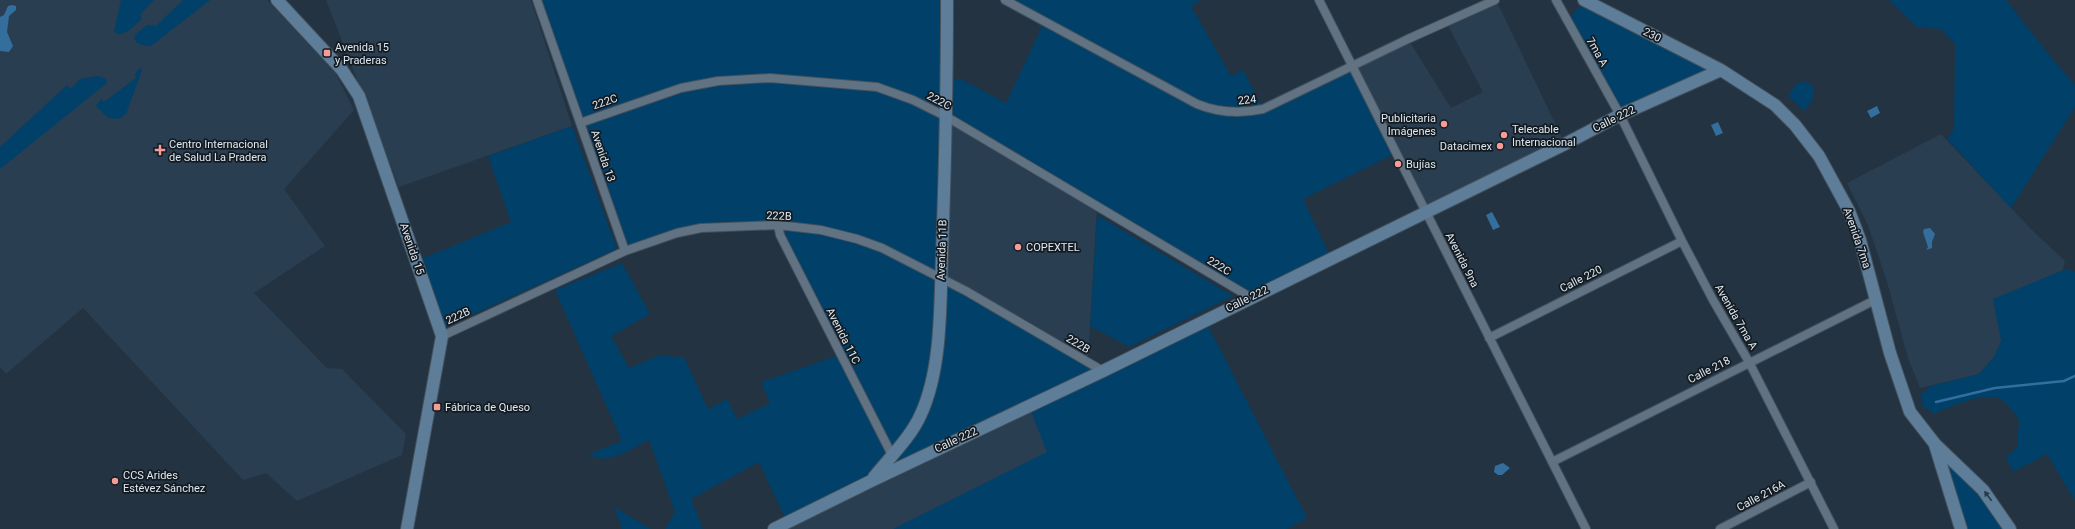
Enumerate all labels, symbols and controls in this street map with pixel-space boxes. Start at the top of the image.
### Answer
street label: 230 [1641,25,1663,45]
street label: 7ma A [1583,35,1611,70]
place label: Avenida 15 y Praderas [335,41,389,67]
marker: Avenida 15 y Praderas [322,48,332,58]
street label: 222C [925,89,953,113]
street label: 222C [591,92,619,112]
street label: 224 [1237,93,1257,107]
street label: Calle 222 [1591,103,1637,135]
place label: Publicitaria Imágenes [1381,112,1436,138]
marker: Publicitaria Imágenes [1439,119,1449,129]
place label: Telecable Internacional [1512,123,1576,149]
street label: Avenida 13 [588,128,618,184]
marker: Telecable Internacional [1499,130,1509,140]
place label: Centro Internacional de Salud La Pradera [169,138,268,164]
place label: Datacimex [1440,140,1493,153]
marker: Datacimex [1495,141,1505,151]
marker: Centro Internacional de Salud La Pradera [154,144,166,156]
place label: Bujías [1406,158,1436,171]
marker: Bujías [1393,159,1403,169]
street label: Avenida 7ma [1841,206,1873,270]
street label: 222B [766,209,792,223]
street label: Avenida 11B [934,219,950,281]
street label: Avenida 15 [397,221,427,277]
street label: Avenida 9na [1443,230,1481,290]
place label: COPEXTEL [1026,241,1080,254]
marker: COPEXTEL [1013,242,1023,252]
street label: 222C [1205,254,1233,278]
street label: Calle 220 [1558,263,1604,295]
street label: Avenida 7ma A [1712,282,1760,353]
street label: Calle 222 [1224,283,1270,315]
street label: 222B [444,305,472,327]
street label: Avenida 11C [823,306,863,366]
street label: 222B [1064,332,1092,356]
street label: Calle 218 [1686,354,1732,386]
place label: Fábrica de Queso [445,401,530,414]
marker: Fábrica de Queso [432,402,442,412]
street label: Calle 222 [933,424,979,456]
place label: CCS Arides Estévez Sánchez [123,469,206,495]
marker: CCS Arides Estévez Sánchez [110,476,120,486]
street label: Calle 216A [1735,477,1788,514]
one-way arrow [1984,491,1992,502]

